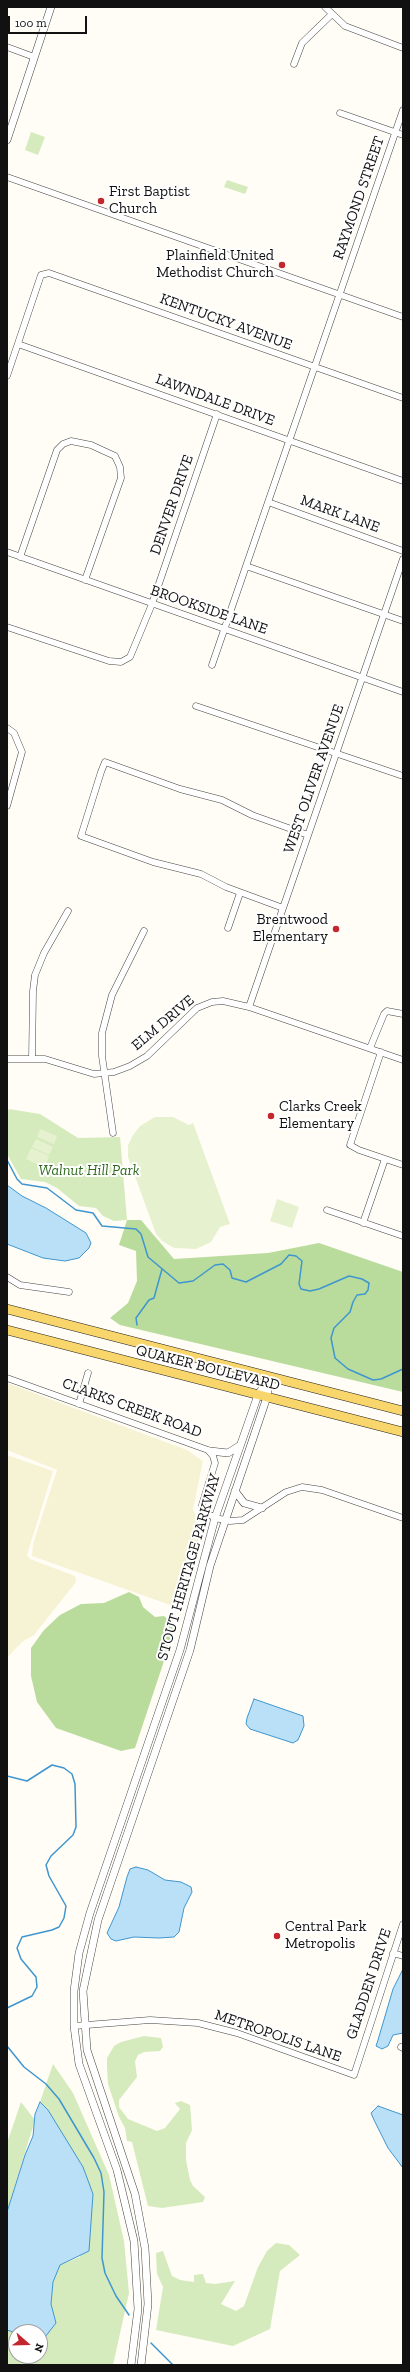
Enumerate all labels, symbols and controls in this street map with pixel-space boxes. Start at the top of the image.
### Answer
scale bar [10,8,89,34]
text: 100 m [15,16,47,30]
street label: RAYMOND STREET [329,134,389,262]
place label: First Baptist Church [109,183,190,218]
marker: First Baptist Church [96,196,106,206]
place label: Plainfield United Methodist Church [156,247,274,282]
marker: Plainfield United Methodist Church [277,260,287,270]
street label: KENTUCKY AVENUE [157,290,295,354]
street label: LAWNDALE DRIVE [153,370,277,430]
street label: DENVER DRIVE [146,453,198,557]
street label: MARK LANE [298,491,382,537]
street label: BROOKSIDE LANE [148,582,270,638]
street label: WEST OLIVER AVENUE [280,702,348,856]
place label: Brentwood Elementary [253,911,328,946]
marker: Brentwood Elementary [331,924,341,934]
street label: ELM DRIVE [128,991,198,1055]
place label: Clarks Creek Elementary [279,1098,362,1133]
marker: Clarks Creek Elementary [266,1111,276,1121]
park label: Walnut Hill Park [39,1162,139,1180]
street label: QUAKER BOULEVARD [134,1341,282,1395]
street label: CLARKS CREEK ROAD [60,1374,204,1442]
street label: STOUT HERITAGE PARKWAY [154,1472,224,1662]
place label: Central Park Metropolis [285,1918,367,1953]
street label: GLADDEN DRIVE [343,1926,395,2042]
marker: Central Park Metropolis [272,1931,282,1941]
street label: METROPOLIS LANE [212,2006,344,2066]
north arrow [8,2324,48,2364]
text: N [31,2342,46,2354]

